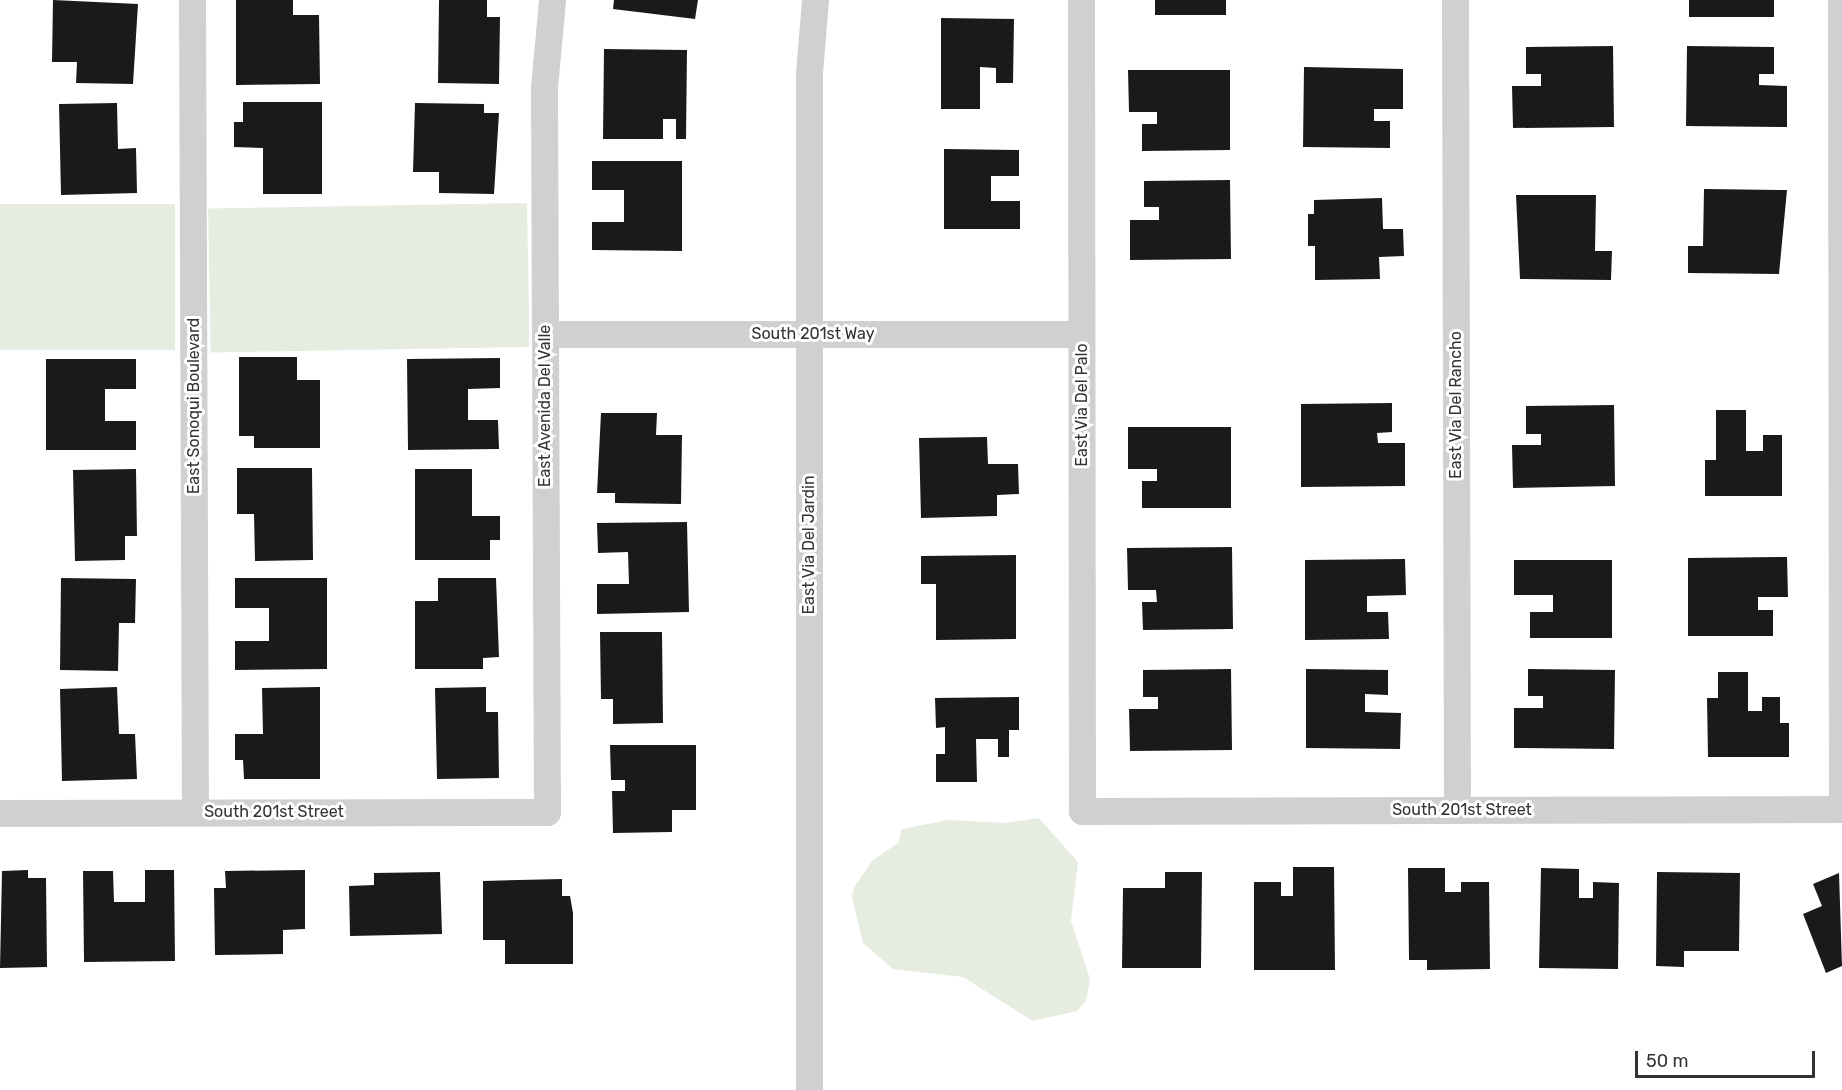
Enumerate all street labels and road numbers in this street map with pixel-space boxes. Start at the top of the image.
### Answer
street label: East Sonoqui Boulevard [184,318,204,494]
street label: East Avenida Del Valle [535,324,555,488]
street label: South 201st Way [751,324,875,344]
street label: East Via Del Rancho [1446,331,1466,479]
street label: East Via Del Palo [1072,343,1092,467]
street label: East Via Del Jardin [799,475,819,615]
street label: South 201st Street [1392,800,1532,820]
street label: South 201st Street [204,802,344,822]

